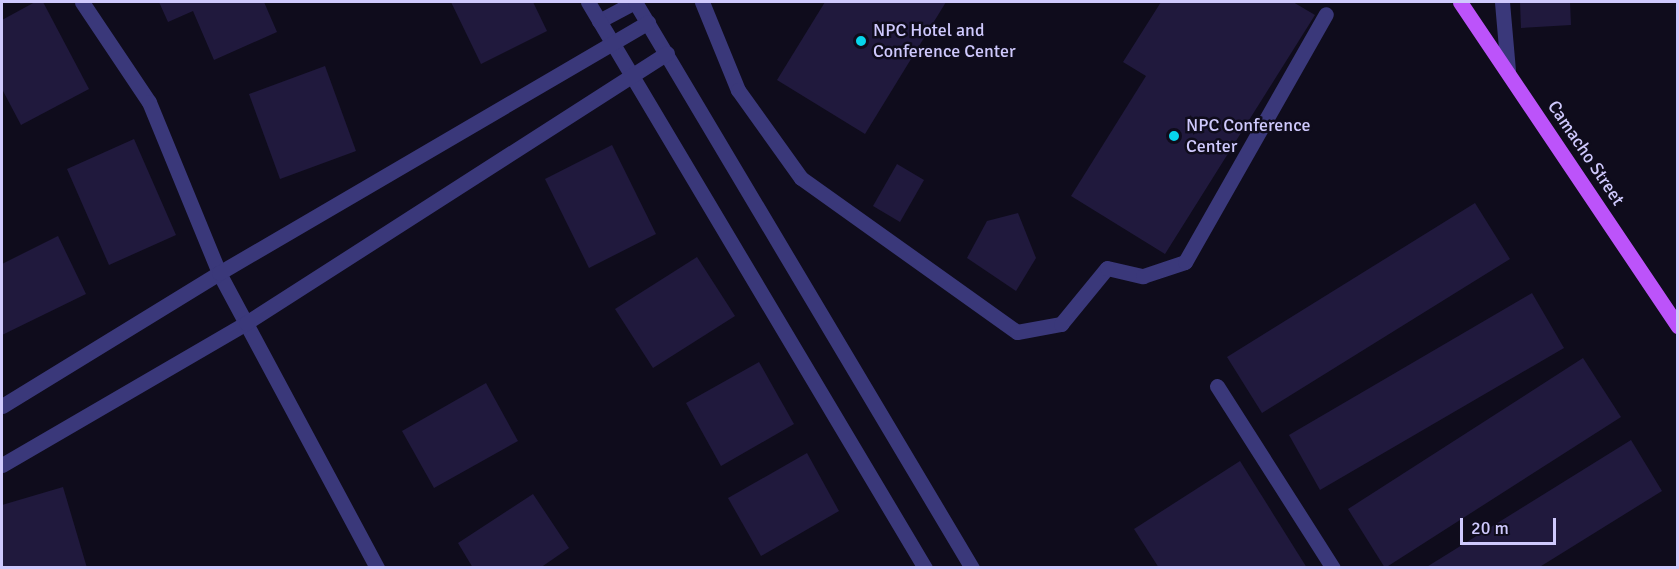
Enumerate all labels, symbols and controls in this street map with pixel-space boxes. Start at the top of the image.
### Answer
place label: NPC Hotel and Conference Center [873,20,1016,63]
marker: NPC Hotel and Conference Center [854,34,868,48]
street label: Camacho Street [1543,96,1629,210]
place label: NPC Conference Center [1186,115,1311,158]
marker: NPC Conference Center [1167,129,1181,143]
scale bar [1463,506,1559,544]
text: 20 m [1471,517,1509,539]

